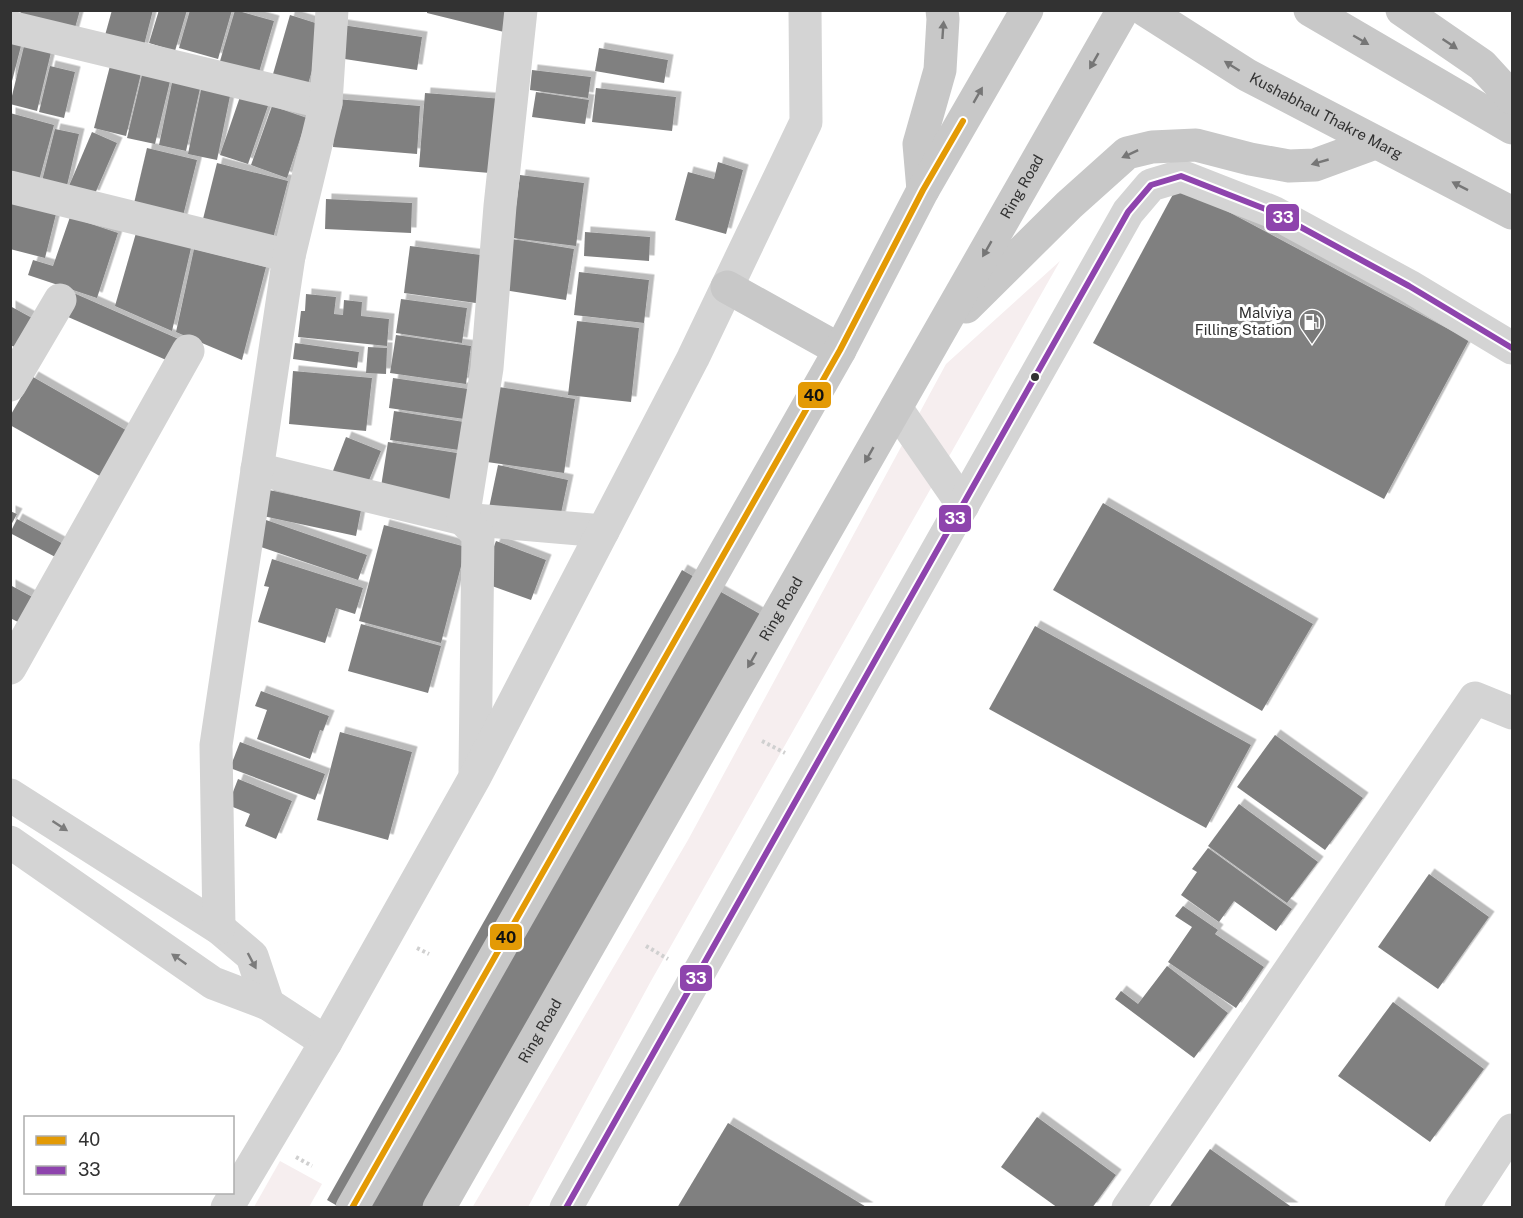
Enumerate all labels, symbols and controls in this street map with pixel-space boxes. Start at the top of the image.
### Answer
one-way arrow [938,20,947,39]
one-way arrow [1353,35,1370,45]
one-way arrow [1442,38,1459,49]
one-way arrow [1089,53,1099,70]
one-way arrow [1224,60,1240,71]
street label: Kushabhau Thakre Marg [1247,69,1405,162]
one-way arrow [973,87,983,104]
one-way arrow [1121,150,1138,159]
street label: Ring Road [997,151,1047,222]
one-way arrow [1311,158,1329,167]
one-way arrow [1452,182,1469,191]
line badge: 33 [1265,203,1300,232]
text: 33 [1272,208,1294,227]
one-way arrow [982,241,992,258]
place label: Malviya Filling Station [1195,304,1292,338]
fuel station icon: Malviya Filling Station [1297,307,1327,345]
unlabelled marker [1029,371,1041,383]
line badge: 40 [797,381,832,409]
text: 40 [804,386,824,405]
one-way arrow [864,446,874,463]
line badge: 33 [938,504,972,533]
text: 33 [944,509,966,528]
street label: Ring Road [756,573,806,644]
one-way arrow [746,652,757,668]
one-way arrow [52,821,68,832]
line badge: 40 [489,923,523,951]
text: 40 [496,928,516,947]
one-way arrow [247,952,257,970]
one-way arrow [171,953,187,965]
line badge: 33 [679,964,713,992]
text: 33 [685,969,707,988]
street label: Ring Road [515,996,565,1066]
legend [24,1116,234,1194]
text: 40 [78,1129,100,1150]
text: 33 [78,1159,101,1180]

